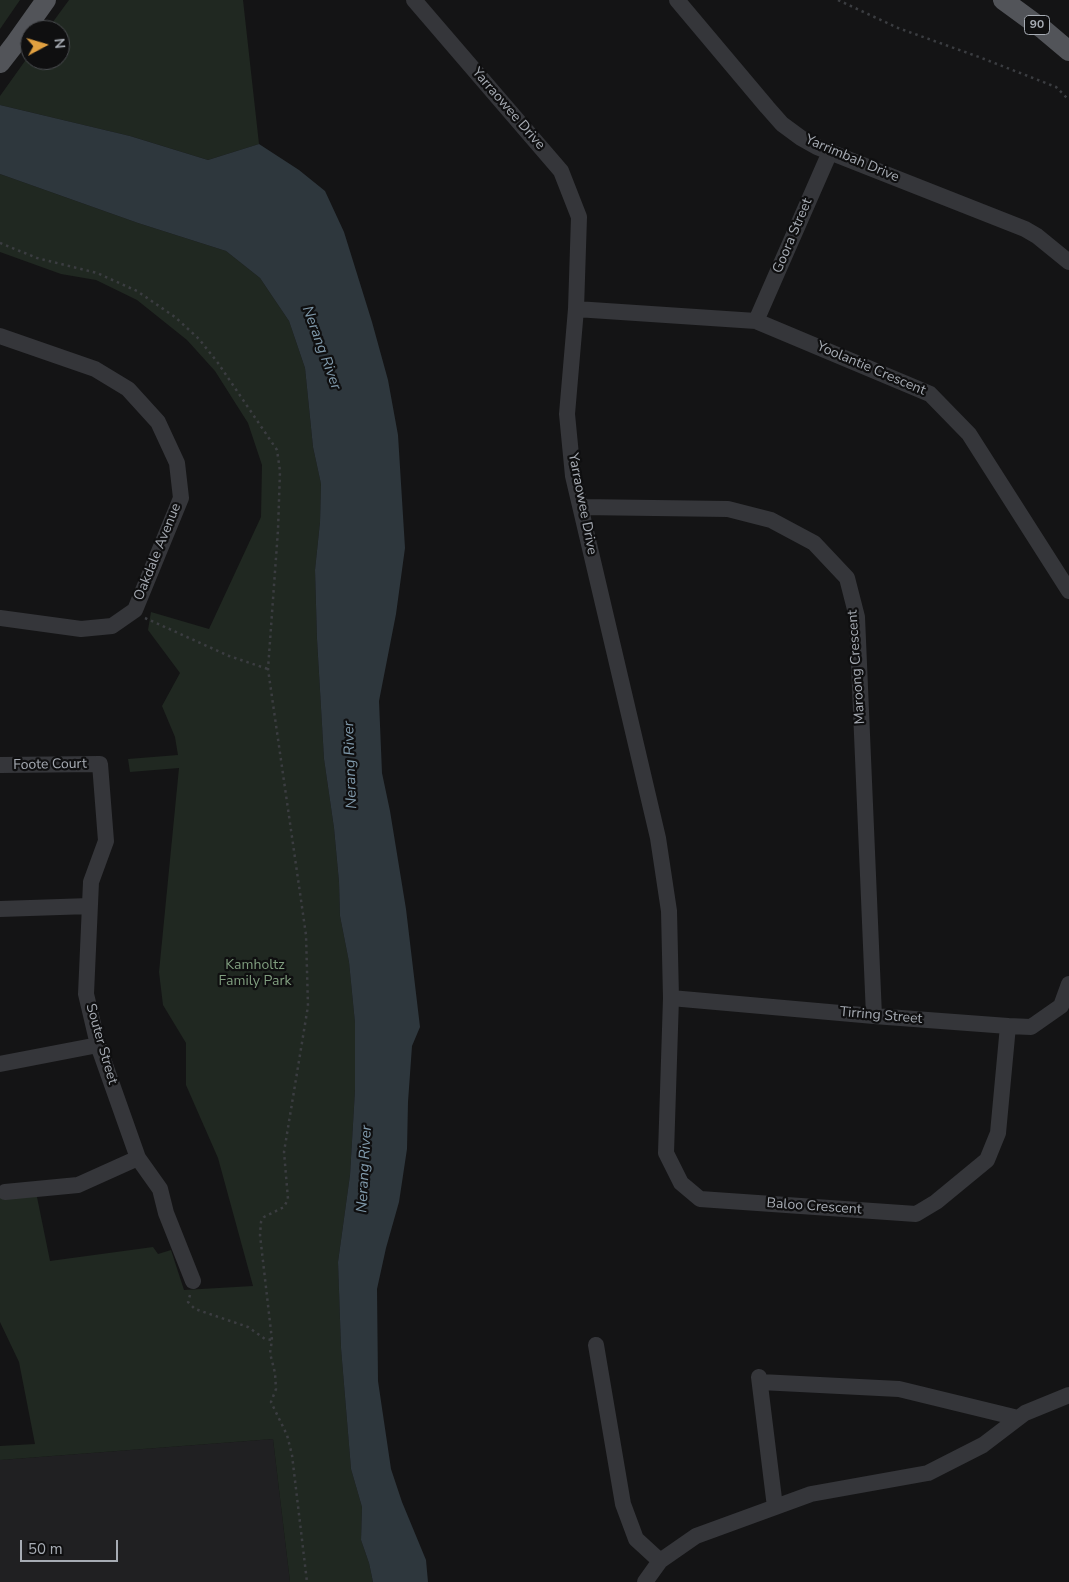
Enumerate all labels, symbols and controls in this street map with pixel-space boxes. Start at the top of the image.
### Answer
road number: 90 [1024,16,1050,34]
north arrow [20,20,70,70]
text: N [49,37,69,50]
street label: Yarraowee Drive [468,65,548,153]
street label: Yarrimbah Drive [803,132,901,186]
street label: Goora Street [770,196,816,276]
water label: Nerang River [298,304,344,392]
street label: Yoolantie Crescent [814,338,928,400]
street label: Yarraowee Drive [564,452,600,556]
street label: Oakdale Avenue [131,501,185,603]
street label: Maroong Crescent [845,609,869,725]
water label: Nerang River [340,721,362,809]
street label: Foote Court [13,756,87,774]
park label: Kamholtz Family Park [219,958,291,990]
street label: Souter Street [81,1002,121,1086]
street label: Tirring Street [839,1004,923,1028]
water label: Nerang River [354,1125,376,1213]
street label: Baloo Crescent [766,1195,862,1219]
scale bar [22,1530,120,1562]
text: 50 m [28,1539,63,1559]

